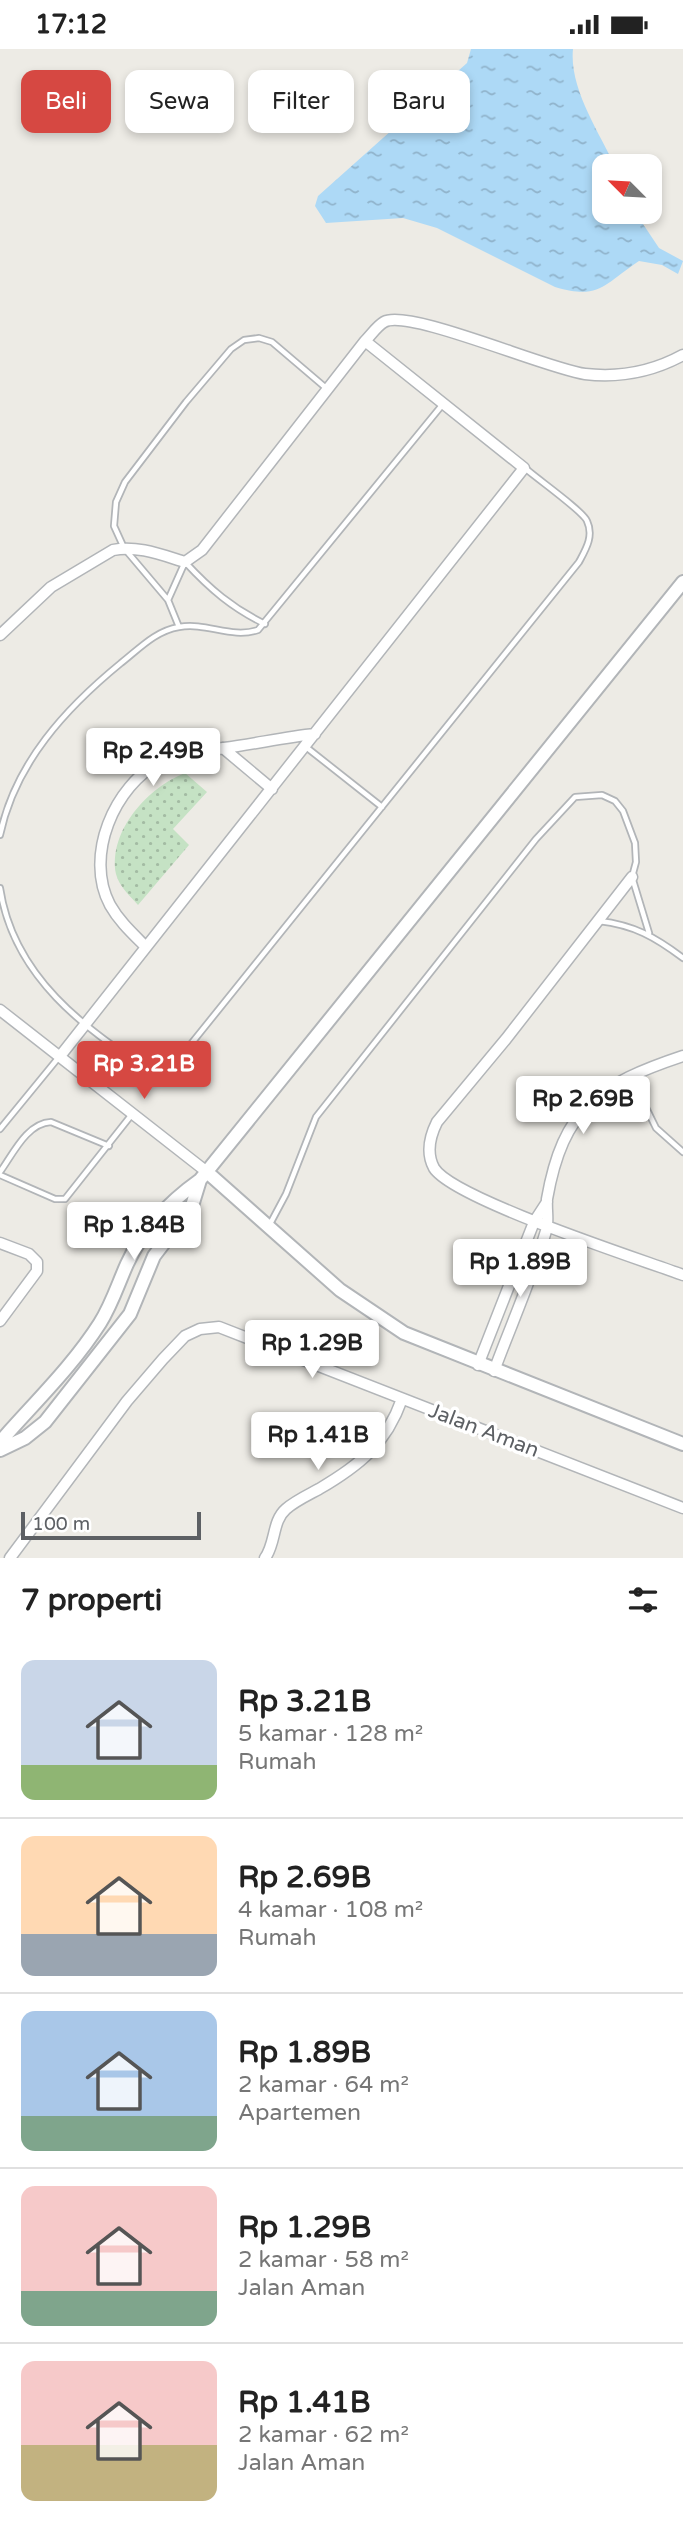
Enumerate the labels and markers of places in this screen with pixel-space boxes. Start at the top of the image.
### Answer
pin: Rp 2.49B [81,729,225,788]
pin: Rp 3.21B [72,1041,216,1101]
pin: Rp 2.69B [511,1077,655,1136]
pin: Rp 1.84B [62,1203,206,1262]
pin: Rp 1.89B [448,1239,592,1299]
pin: Rp 1.29B [240,1321,384,1380]
pin: Rp 1.41B [246,1413,390,1472]

